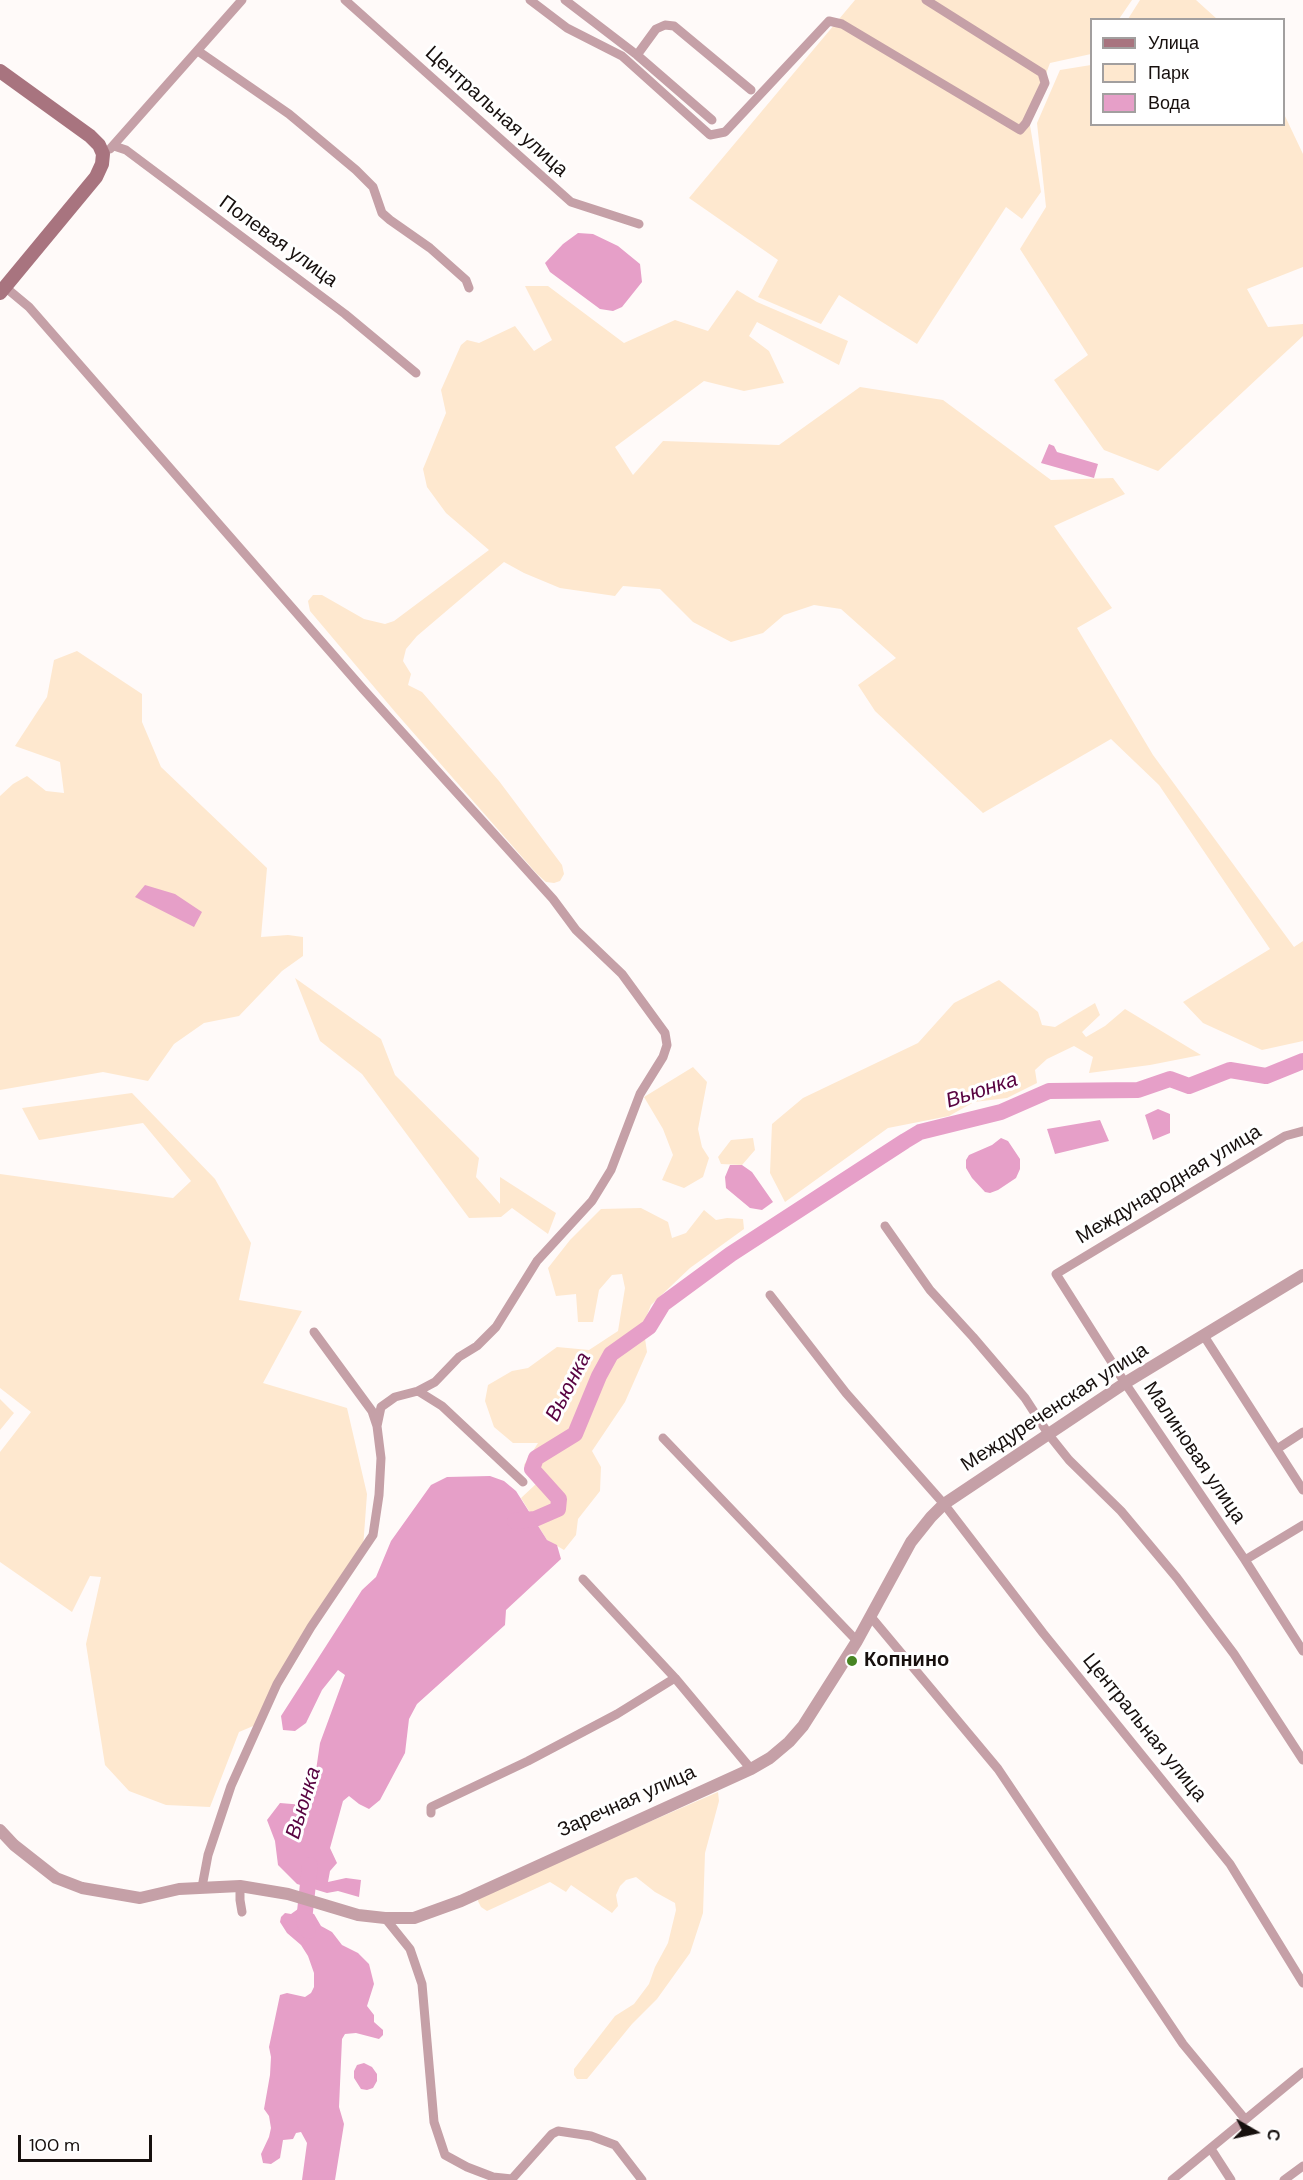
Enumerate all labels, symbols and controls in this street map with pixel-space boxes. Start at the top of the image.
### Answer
legend [1090,18,1285,126]
text: Улица [1148,31,1199,55]
street label: Центральная улица [420,42,572,182]
text: Парк [1148,61,1189,85]
text: Вода [1148,91,1190,115]
street label: Полевая улица [214,191,342,293]
water label: Вьюнка [943,1068,1021,1114]
street label: Международная улица [1072,1120,1266,1250]
street label: Междуреченская улица [957,1339,1153,1477]
water label: Вьюнка [541,1348,597,1426]
street label: Малиновая улица [1138,1378,1250,1528]
place label: Копнино [864,1649,949,1673]
street label: Центральная улица [1077,1649,1211,1807]
marker: Копнино [845,1654,859,1668]
street label: Заречная улица [554,1761,700,1843]
water label: Вьюнка [281,1764,327,1842]
north arrow [1225,2102,1285,2162]
scale bar [21,2123,154,2161]
text: С [1262,2128,1285,2142]
text: 100 m [29,2133,80,2157]

